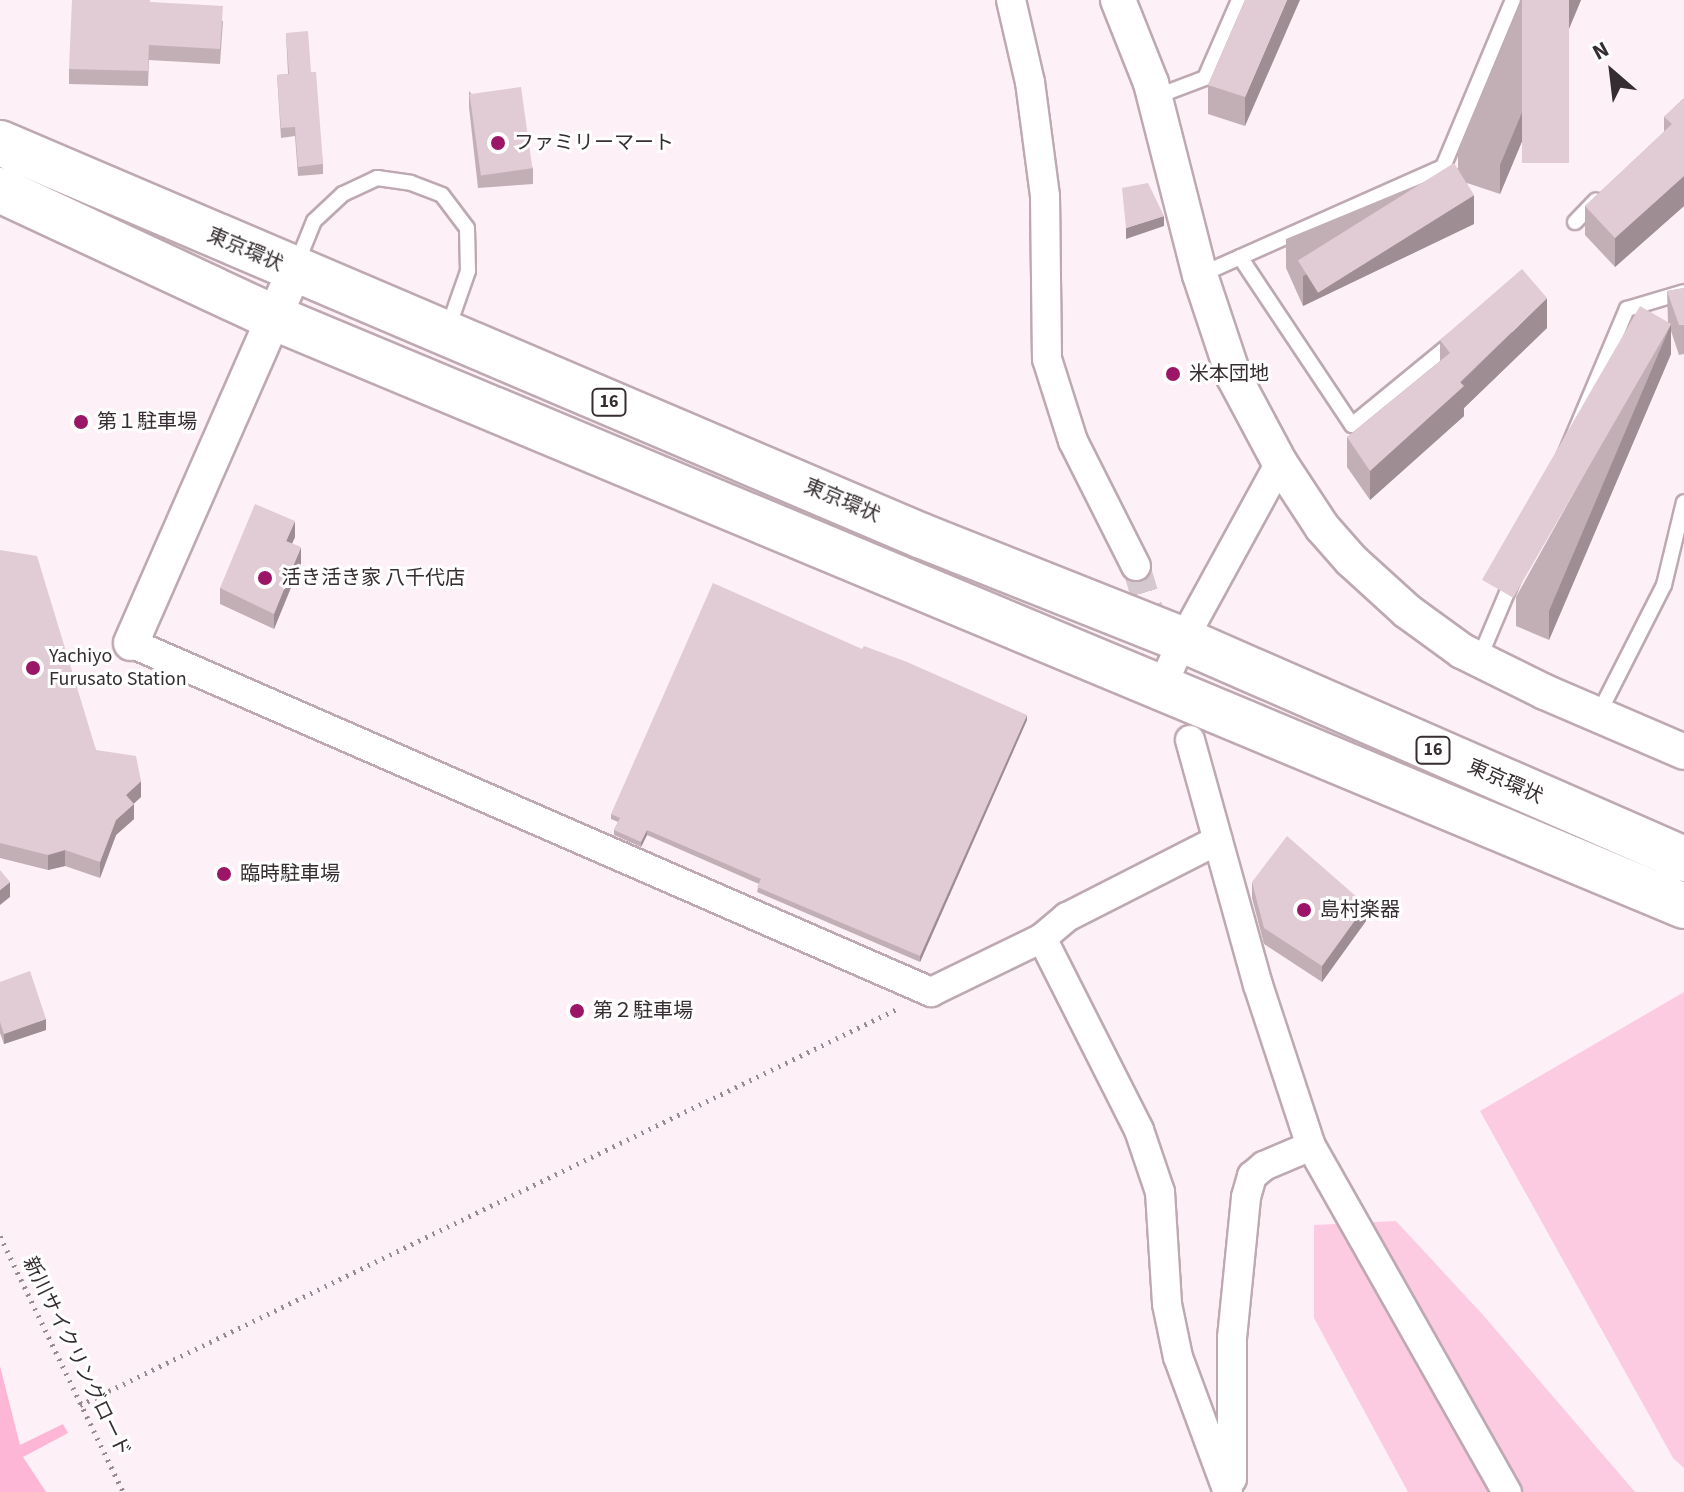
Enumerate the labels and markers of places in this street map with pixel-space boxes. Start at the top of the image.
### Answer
place label: ファミリーマート [514,131,674,155]
marker: ファミリーマート [489,134,507,152]
place label: 米本団地 [1189,362,1269,386]
marker: 米本団地 [1164,365,1182,383]
place label: 第１駐車場 [97,410,197,434]
marker: 第１駐車場 [72,413,90,431]
place label: 活き活き家 八千代店 [281,566,465,590]
marker: 活き活き家 八千代店 [256,569,274,587]
place label: Yachiyo Furusato Station [49,644,187,691]
marker: Yachiyo Furusato Station [24,659,42,677]
place label: 臨時駐車場 [240,862,340,886]
marker: 臨時駐車場 [215,865,233,883]
place label: 島村楽器 [1320,898,1400,922]
marker: 島村楽器 [1295,901,1313,919]
place label: 第２駐車場 [593,999,693,1023]
marker: 第２駐車場 [568,1002,586,1020]

